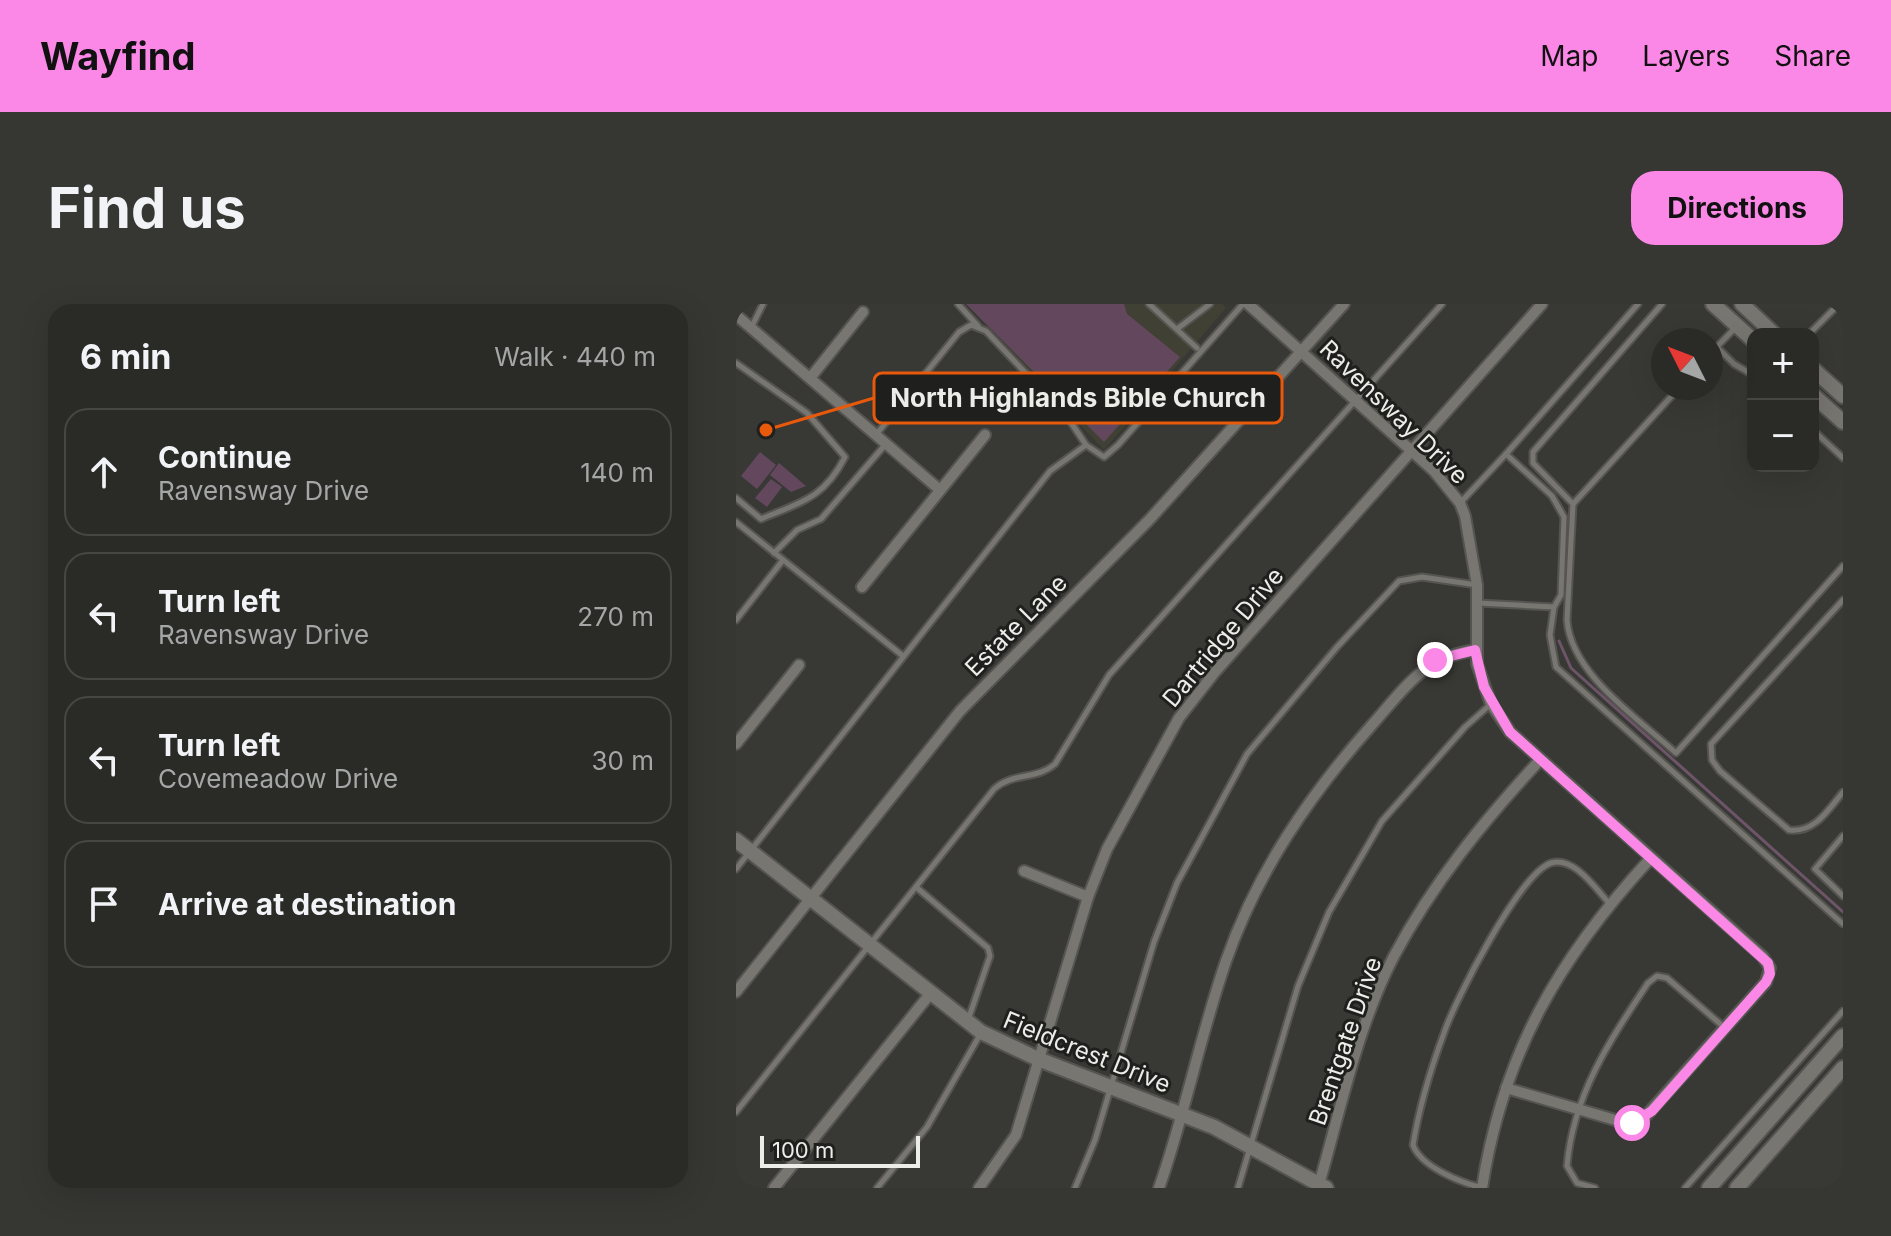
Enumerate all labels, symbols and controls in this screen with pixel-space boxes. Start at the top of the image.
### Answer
text: Wayfind [40,33,195,79]
text: Map [1540,39,1598,73]
text: Layers [1642,39,1730,73]
text: Share [1774,39,1851,73]
button: Directions [1631,171,1843,245]
text: Find us [48,174,246,242]
north arrow [1651,328,1723,400]
map controls [1747,328,1819,472]
button: + [1747,328,1819,400]
street label: Ravensway Drive [1314,334,1474,490]
text: 6 min [80,336,172,377]
text: Walk · 440 m [494,341,656,372]
callout: North Highlands Bible Church [874,373,1282,423]
text: North Highlands Bible Church [890,382,1266,413]
button: − [1747,400,1819,472]
text: Continue [158,439,292,475]
icon: ahead [82,450,126,494]
text: 140 m [580,457,654,488]
text: Ravensway Drive [158,475,369,506]
street label: Dartridge Drive [1156,561,1290,713]
street label: Estate Lane [959,568,1073,682]
text: Turn left [158,583,280,619]
icon: left [82,594,126,638]
text: 270 m [577,601,654,632]
text: Ravensway Drive [158,619,369,650]
route end [1417,642,1453,678]
text: Turn left [158,727,280,763]
icon: left [82,738,126,782]
text: 30 m [591,745,654,776]
text: Covemeadow Drive [158,763,398,794]
icon: arrive [82,882,126,926]
text: Arrive at destination [158,886,456,922]
street label: Brentgate Drive [1303,953,1387,1129]
street label: Fieldcrest Drive [999,1005,1175,1099]
route start [1614,1105,1650,1141]
scale bar [760,1132,920,1168]
text: 100 m [772,1137,834,1163]

